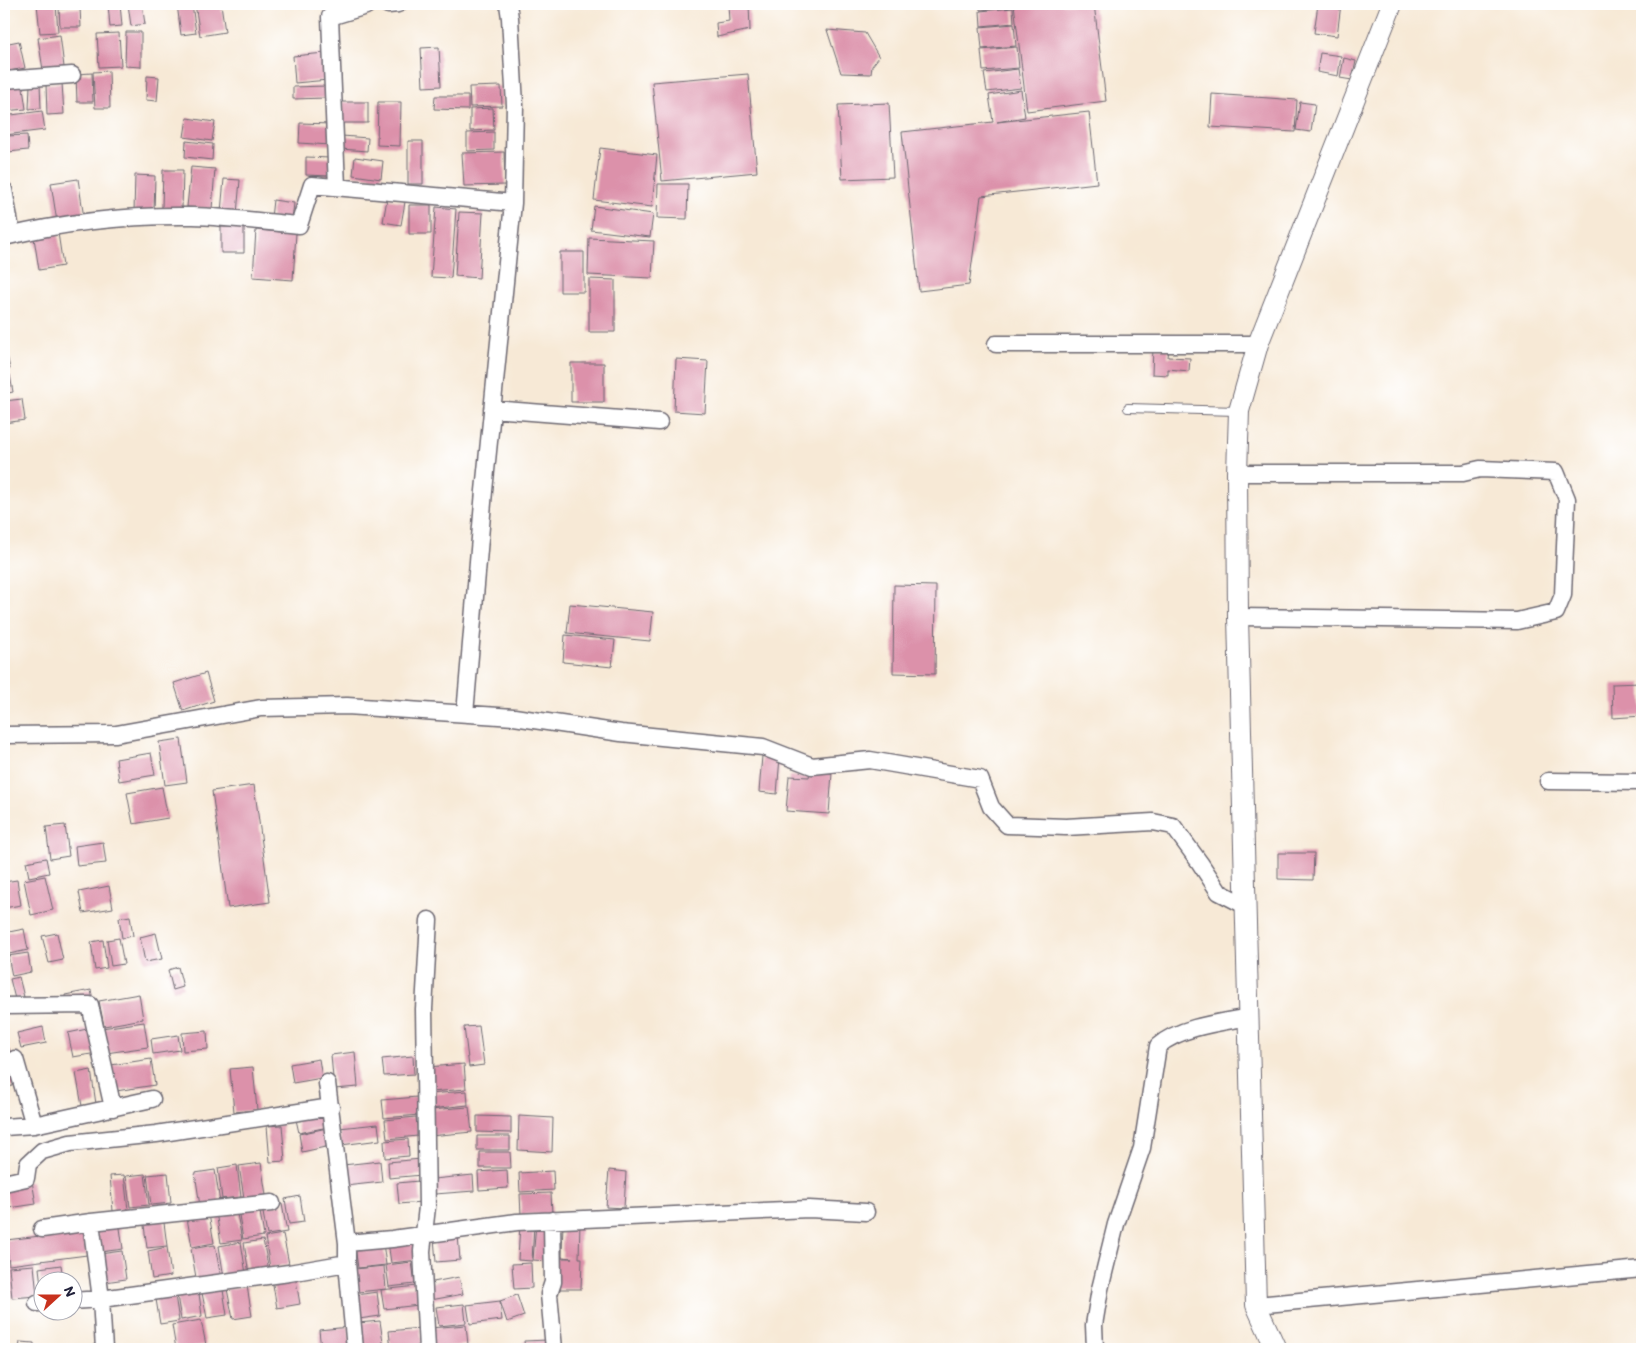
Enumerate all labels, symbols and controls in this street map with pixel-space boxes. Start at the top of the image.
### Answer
north arrow [32,1270,82,1320]
text: N [60,1284,79,1299]

